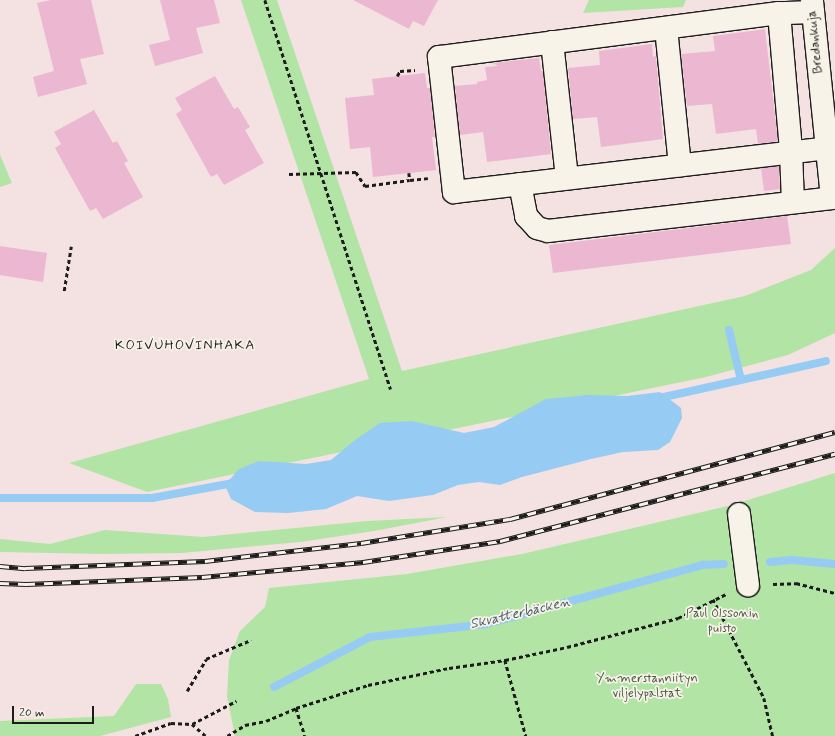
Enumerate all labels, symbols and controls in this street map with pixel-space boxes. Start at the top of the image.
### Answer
street label: Bredankuja [805,10,827,74]
district label: KOIVUHOVINHAKA [114,337,256,353]
water label: Skvatterbäcken [468,593,572,633]
park label: Paul Olssonin puisto [687,607,757,638]
park label: Ymmerstanniityn viljelypalstat [596,672,698,703]
scale bar [14,698,96,724]
text: 20 m [19,705,45,721]

